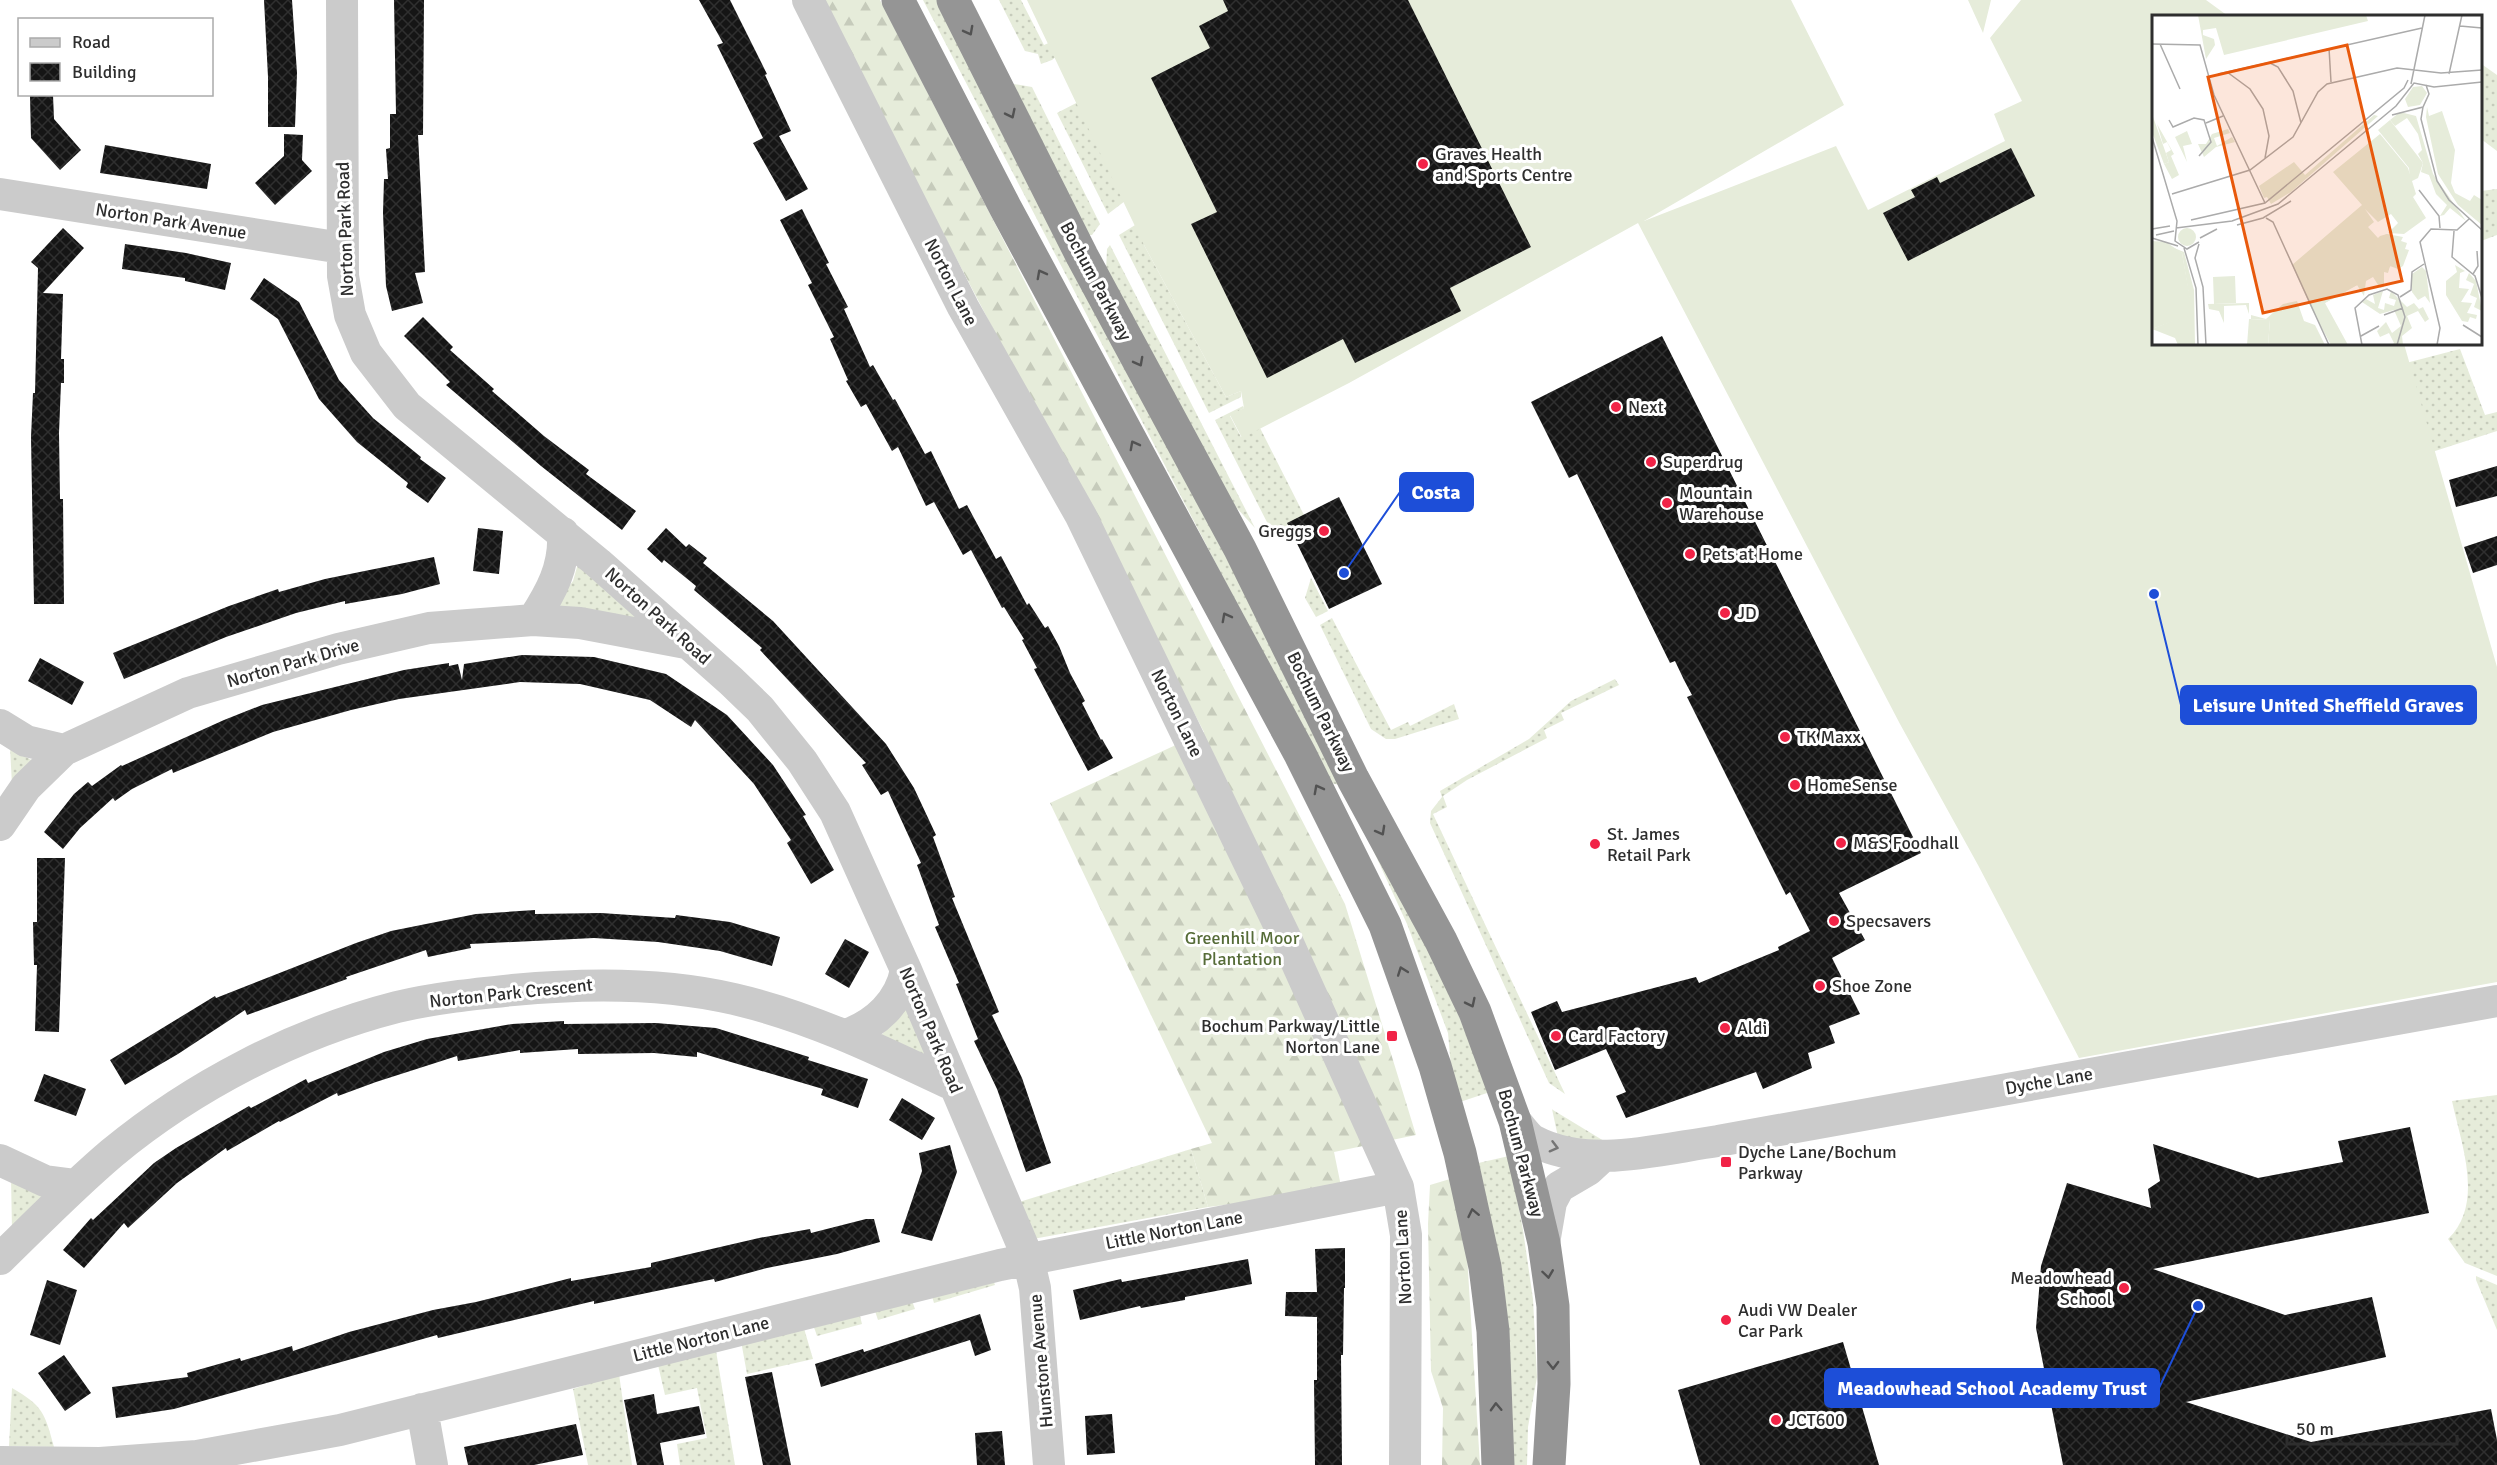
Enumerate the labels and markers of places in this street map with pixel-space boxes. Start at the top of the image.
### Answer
place label: Graves Health and Sports Centre [1435,143,1573,186]
marker: Graves Health and Sports Centre [1416,157,1430,171]
place label: Next [1628,396,1664,418]
marker: Next [1609,400,1623,414]
place label: Superdrug [1663,451,1743,473]
marker: Superdrug [1644,455,1658,469]
callout: Costa [1400,473,1473,511]
place label: Mountain Warehouse [1679,482,1764,525]
marker: Mountain Warehouse [1660,496,1674,510]
place label: Greggs [1258,520,1312,542]
marker: Greggs [1317,524,1331,538]
place label: Pets at Home [1702,543,1803,565]
marker: Pets at Home [1683,547,1697,561]
place label: JD [1737,602,1757,624]
marker: JD [1718,606,1732,620]
callout: Leisure United Sheffield Graves [2181,686,2476,724]
place label: TK Maxx [1797,726,1861,748]
marker: TK Maxx [1778,730,1792,744]
place label: HomeSense [1807,774,1898,796]
marker: HomeSense [1788,778,1802,792]
place label: St. James Retail Park [1607,823,1691,866]
place label: M&S Foodhall [1853,832,1959,854]
marker: M&S Foodhall [1834,836,1848,850]
marker: St. James Retail Park [1588,837,1602,851]
place label: Specsavers [1846,910,1931,932]
marker: Specsavers [1827,914,1841,928]
place label: Shoe Zone [1832,975,1912,997]
marker: Shoe Zone [1813,979,1827,993]
place label: Bochum Parkway/Little Norton Lane [1201,1015,1380,1058]
place label: Aldi [1737,1017,1767,1039]
marker: Aldi [1718,1021,1732,1035]
place label: Card Factory [1568,1025,1666,1047]
marker: Bochum Parkway/Little Norton Lane [1385,1029,1399,1043]
marker: Card Factory [1549,1029,1563,1043]
place label: Dyche Lane/Bochum Parkway [1738,1141,1897,1184]
marker: Dyche Lane/Bochum Parkway [1719,1155,1733,1169]
place label: Meadowhead School [2010,1267,2112,1310]
marker: Meadowhead School [2117,1281,2131,1295]
place label: Audi VW Dealer Car Park [1738,1299,1857,1342]
marker: Audi VW Dealer Car Park [1719,1313,1733,1327]
callout: Meadowhead School Academy Trust [1825,1369,2159,1407]
place label: JCT600 [1788,1409,1845,1431]
marker: JCT600 [1769,1413,1783,1427]

